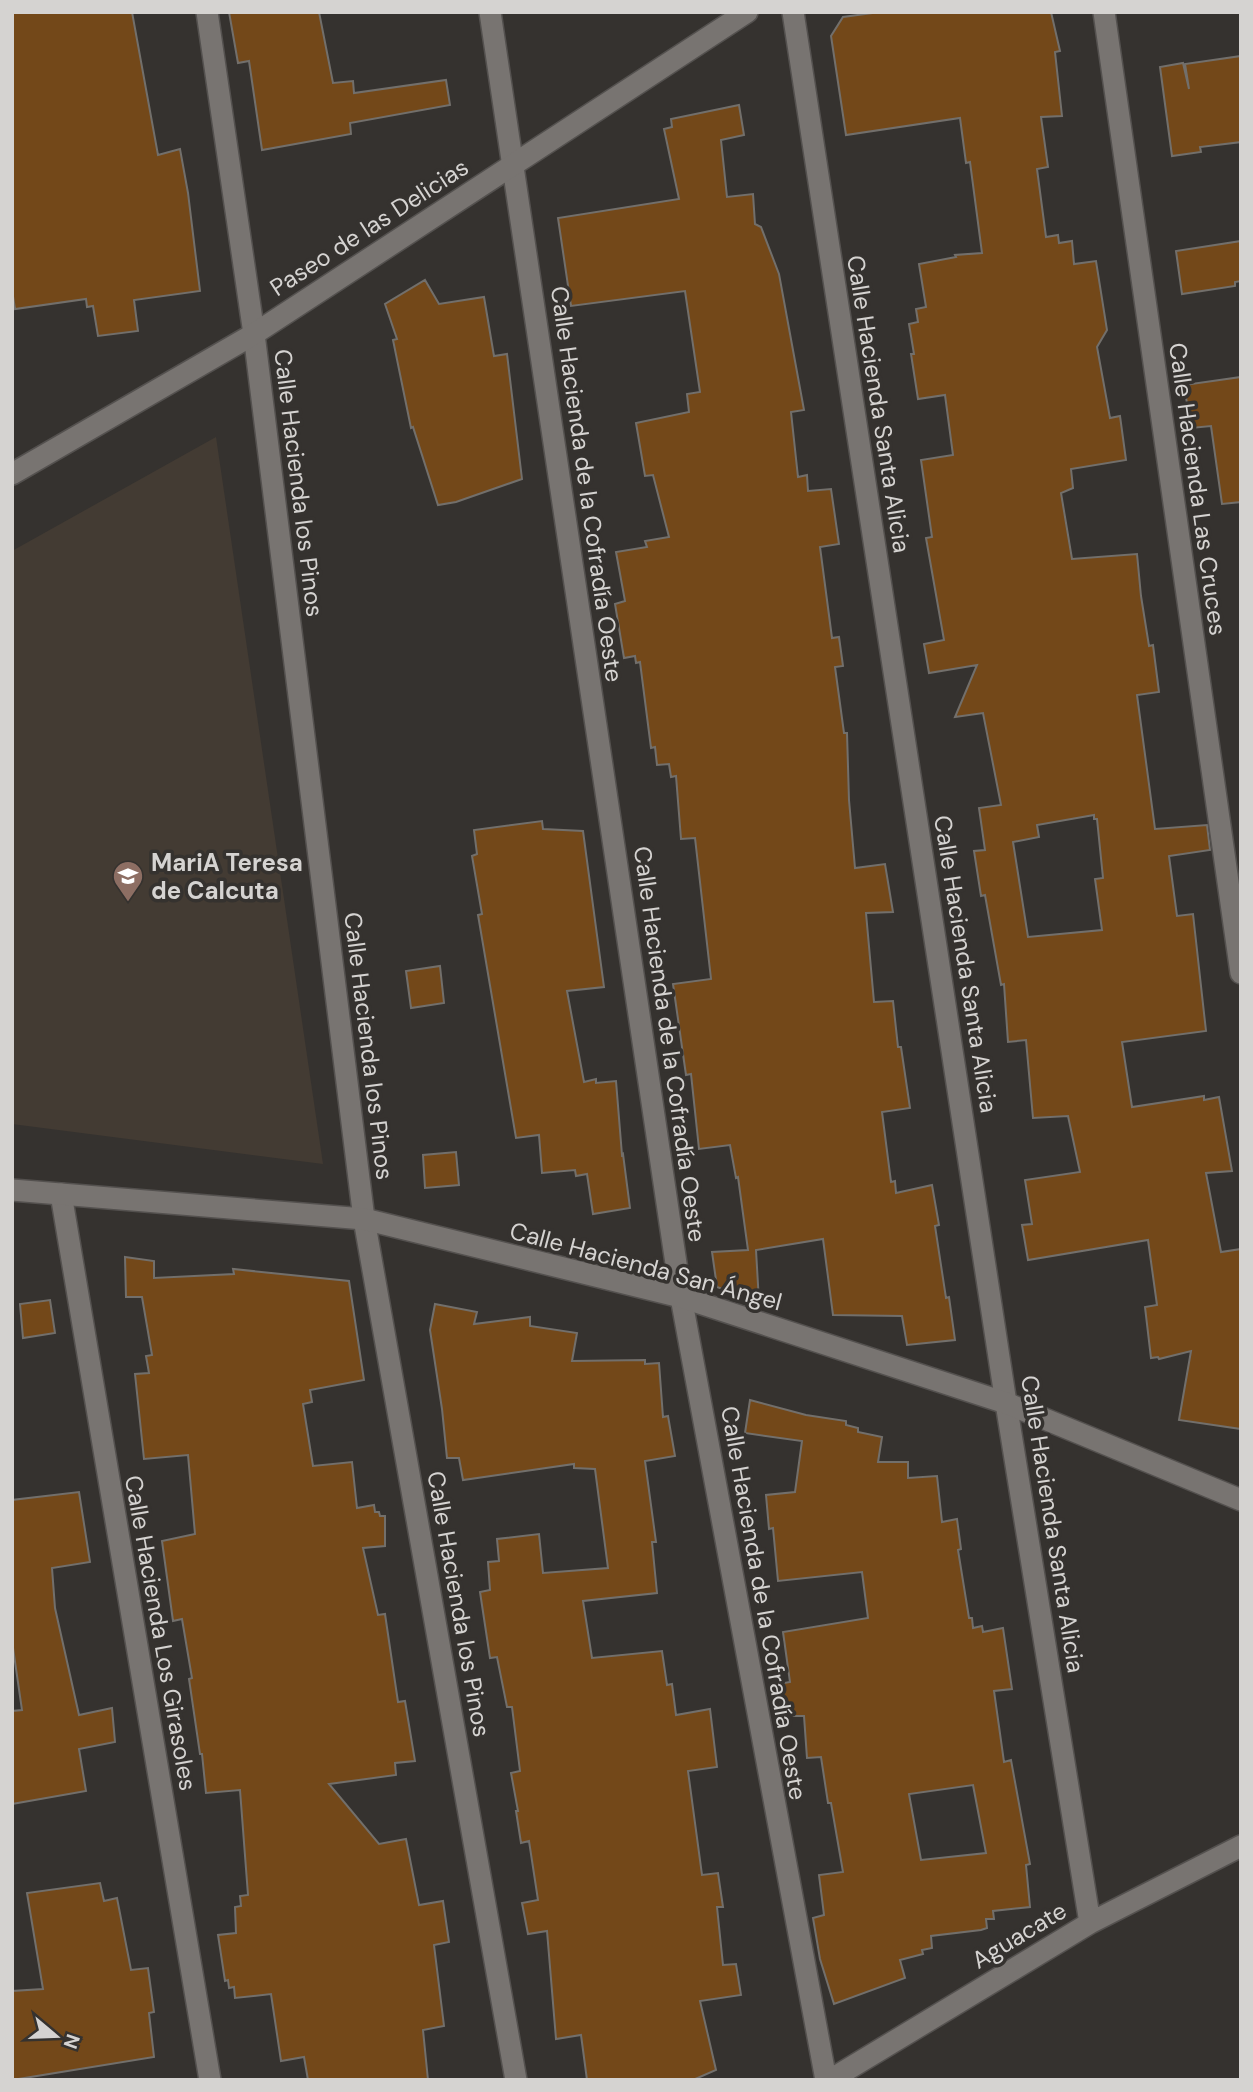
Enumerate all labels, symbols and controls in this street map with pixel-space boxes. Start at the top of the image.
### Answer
street label: Paseo de las Delicias [264,151,474,303]
street label: Calle Hacienda Santa Alicia [840,253,918,555]
street label: Calle Hacienda de la Cofradía Oeste [544,284,630,684]
street label: Calle Hacienda Las Cruces [1162,341,1234,637]
street label: Calle Hacienda los Pinos [267,347,331,619]
street label: Calle Hacienda Santa Alicia [927,813,1005,1115]
street label: Calle Hacienda de la Cofradía Oeste [627,844,713,1244]
place label: MariA Teresa de Calcuta [151,847,303,906]
school or university icon: MariA Teresa de Calcuta [111,859,145,903]
street label: Calle Hacienda los Pinos [337,910,401,1182]
street label: Calle Hacienda San Ángel [507,1215,785,1317]
street label: Calle Hacienda Santa Alicia [1014,1373,1092,1675]
street label: Calle Hacienda de la Cofradía Oeste [714,1404,814,1802]
street label: Calle Hacienda los Pinos [420,1469,498,1739]
street label: Calle Hacienda Los Girasoles [118,1473,204,1793]
street label: Aguacate [966,1895,1072,1975]
north arrow [21,2001,91,2071]
text: N [58,2031,86,2052]

